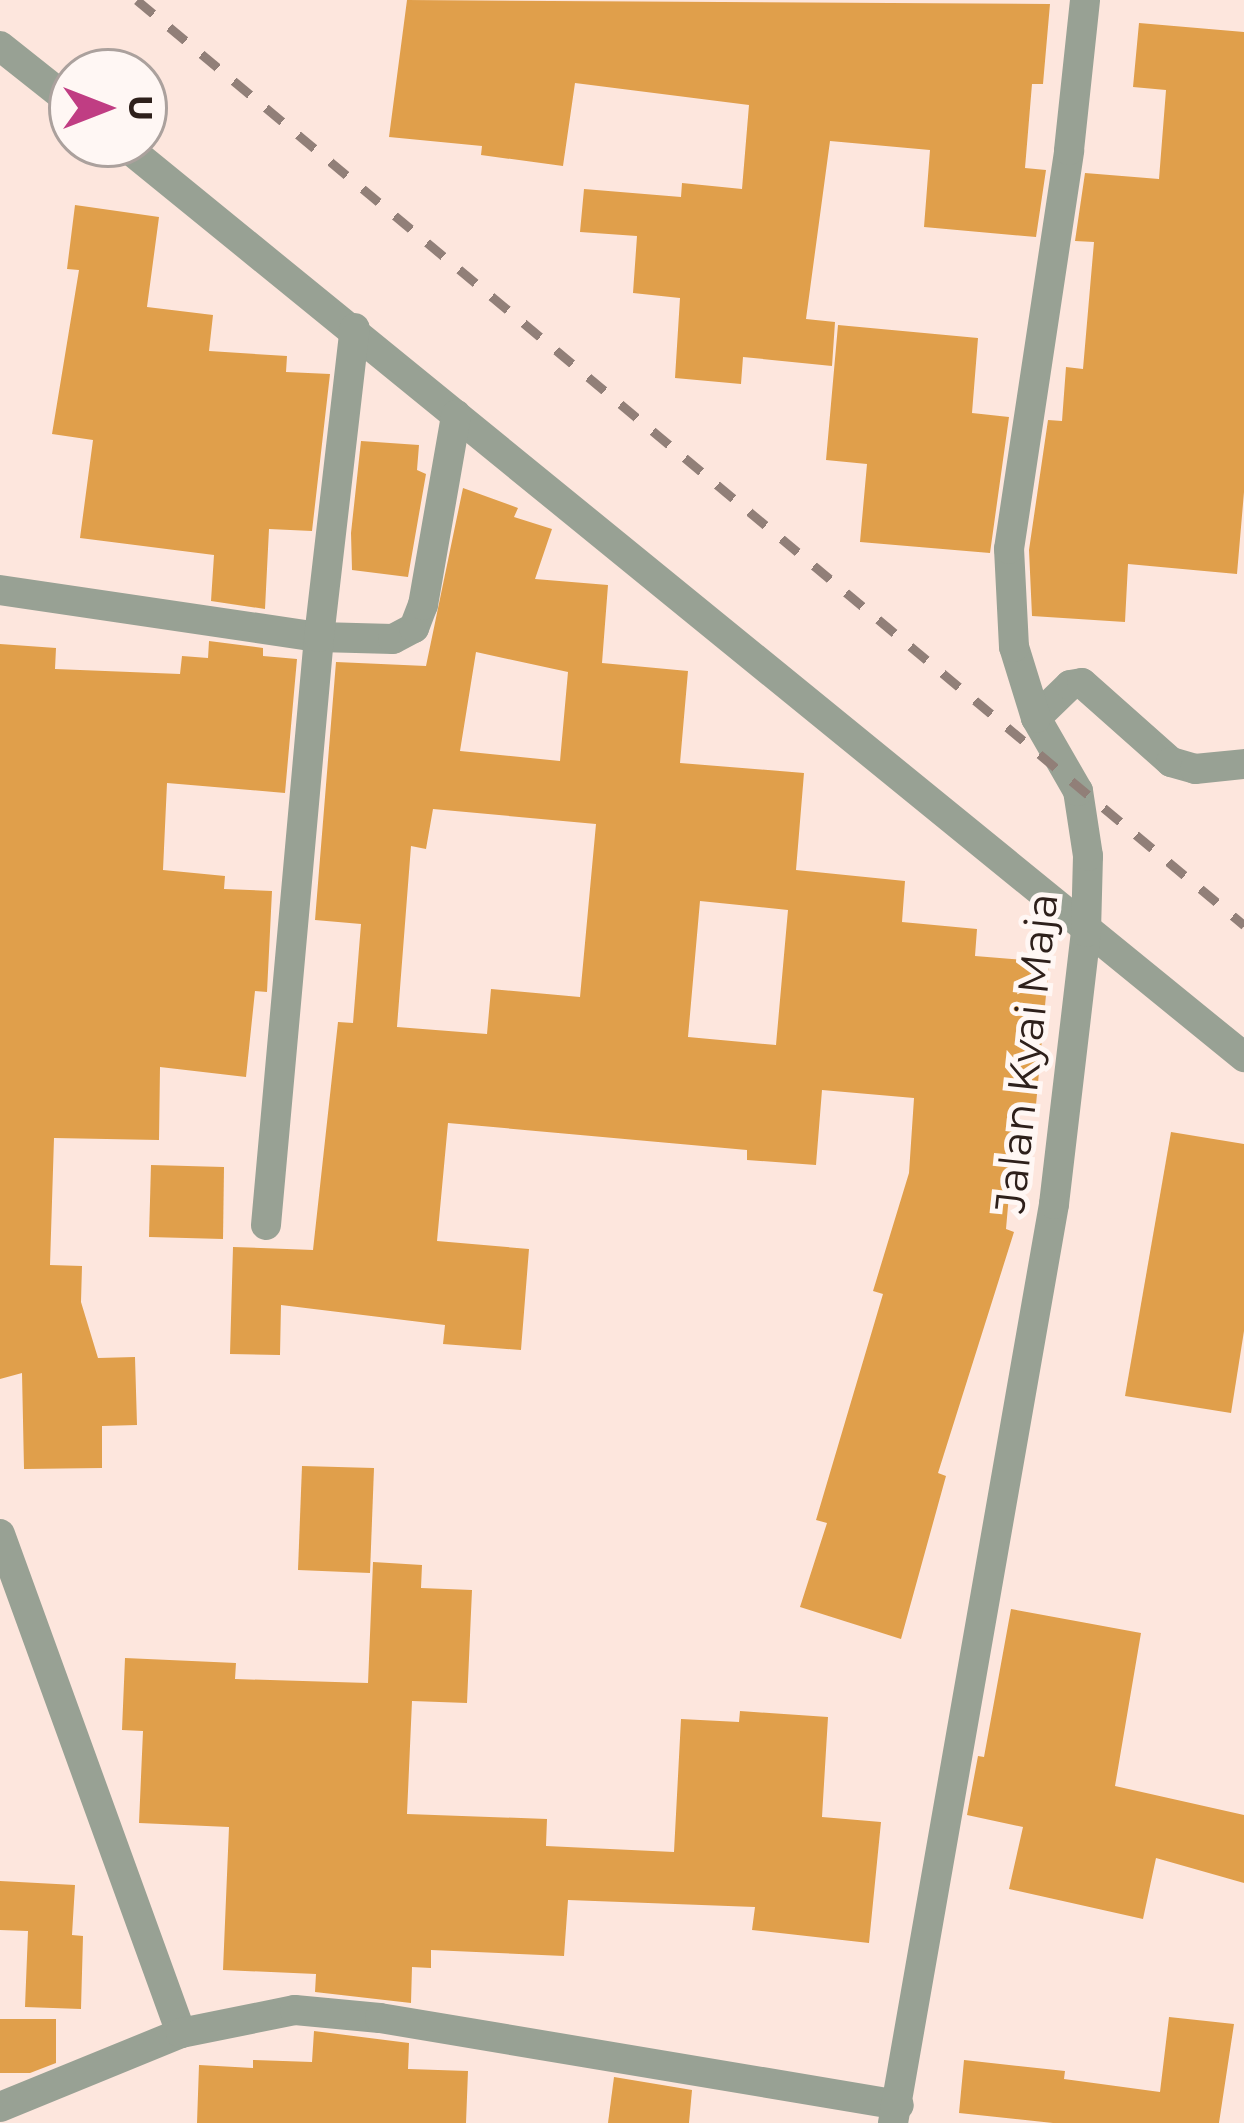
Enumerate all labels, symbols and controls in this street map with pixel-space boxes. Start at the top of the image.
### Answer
north arrow [48,48,168,168]
text: U [121,95,161,121]
street label: Jalan Kyai Maja [984,891,1068,1215]

